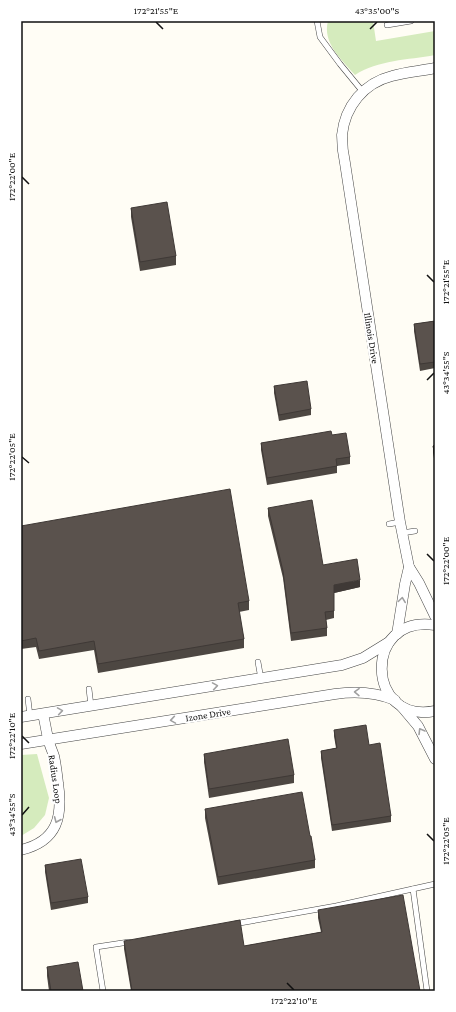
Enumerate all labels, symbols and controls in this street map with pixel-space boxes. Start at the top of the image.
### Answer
text: 172°21'55"E [134,5,179,16]
text: 43°35'00"S [355,5,400,16]
text: 172°22'00"E [6,152,17,201]
text: 172°21'55"E [440,259,451,304]
street label: Illinois Drive [362,312,381,365]
text: 43°34'55"S [440,351,451,394]
text: 172°22'05"E [6,433,17,481]
text: 172°22'00"E [440,536,451,585]
one-way arrow [397,597,406,603]
one-way arrow [212,682,219,691]
one-way arrow [354,688,360,697]
street label: Izone Drive [185,705,232,723]
one-way arrow [56,707,63,716]
text: 172°22'10"E [6,712,17,759]
one-way arrow [170,715,176,724]
one-way arrow [418,728,425,735]
street label: Radius Loop [47,754,64,804]
text: 43°34'55"S [6,793,17,836]
one-way arrow [53,817,61,824]
text: 172°22'05"E [440,817,451,865]
text: 172°22'10"E [271,995,318,1006]

